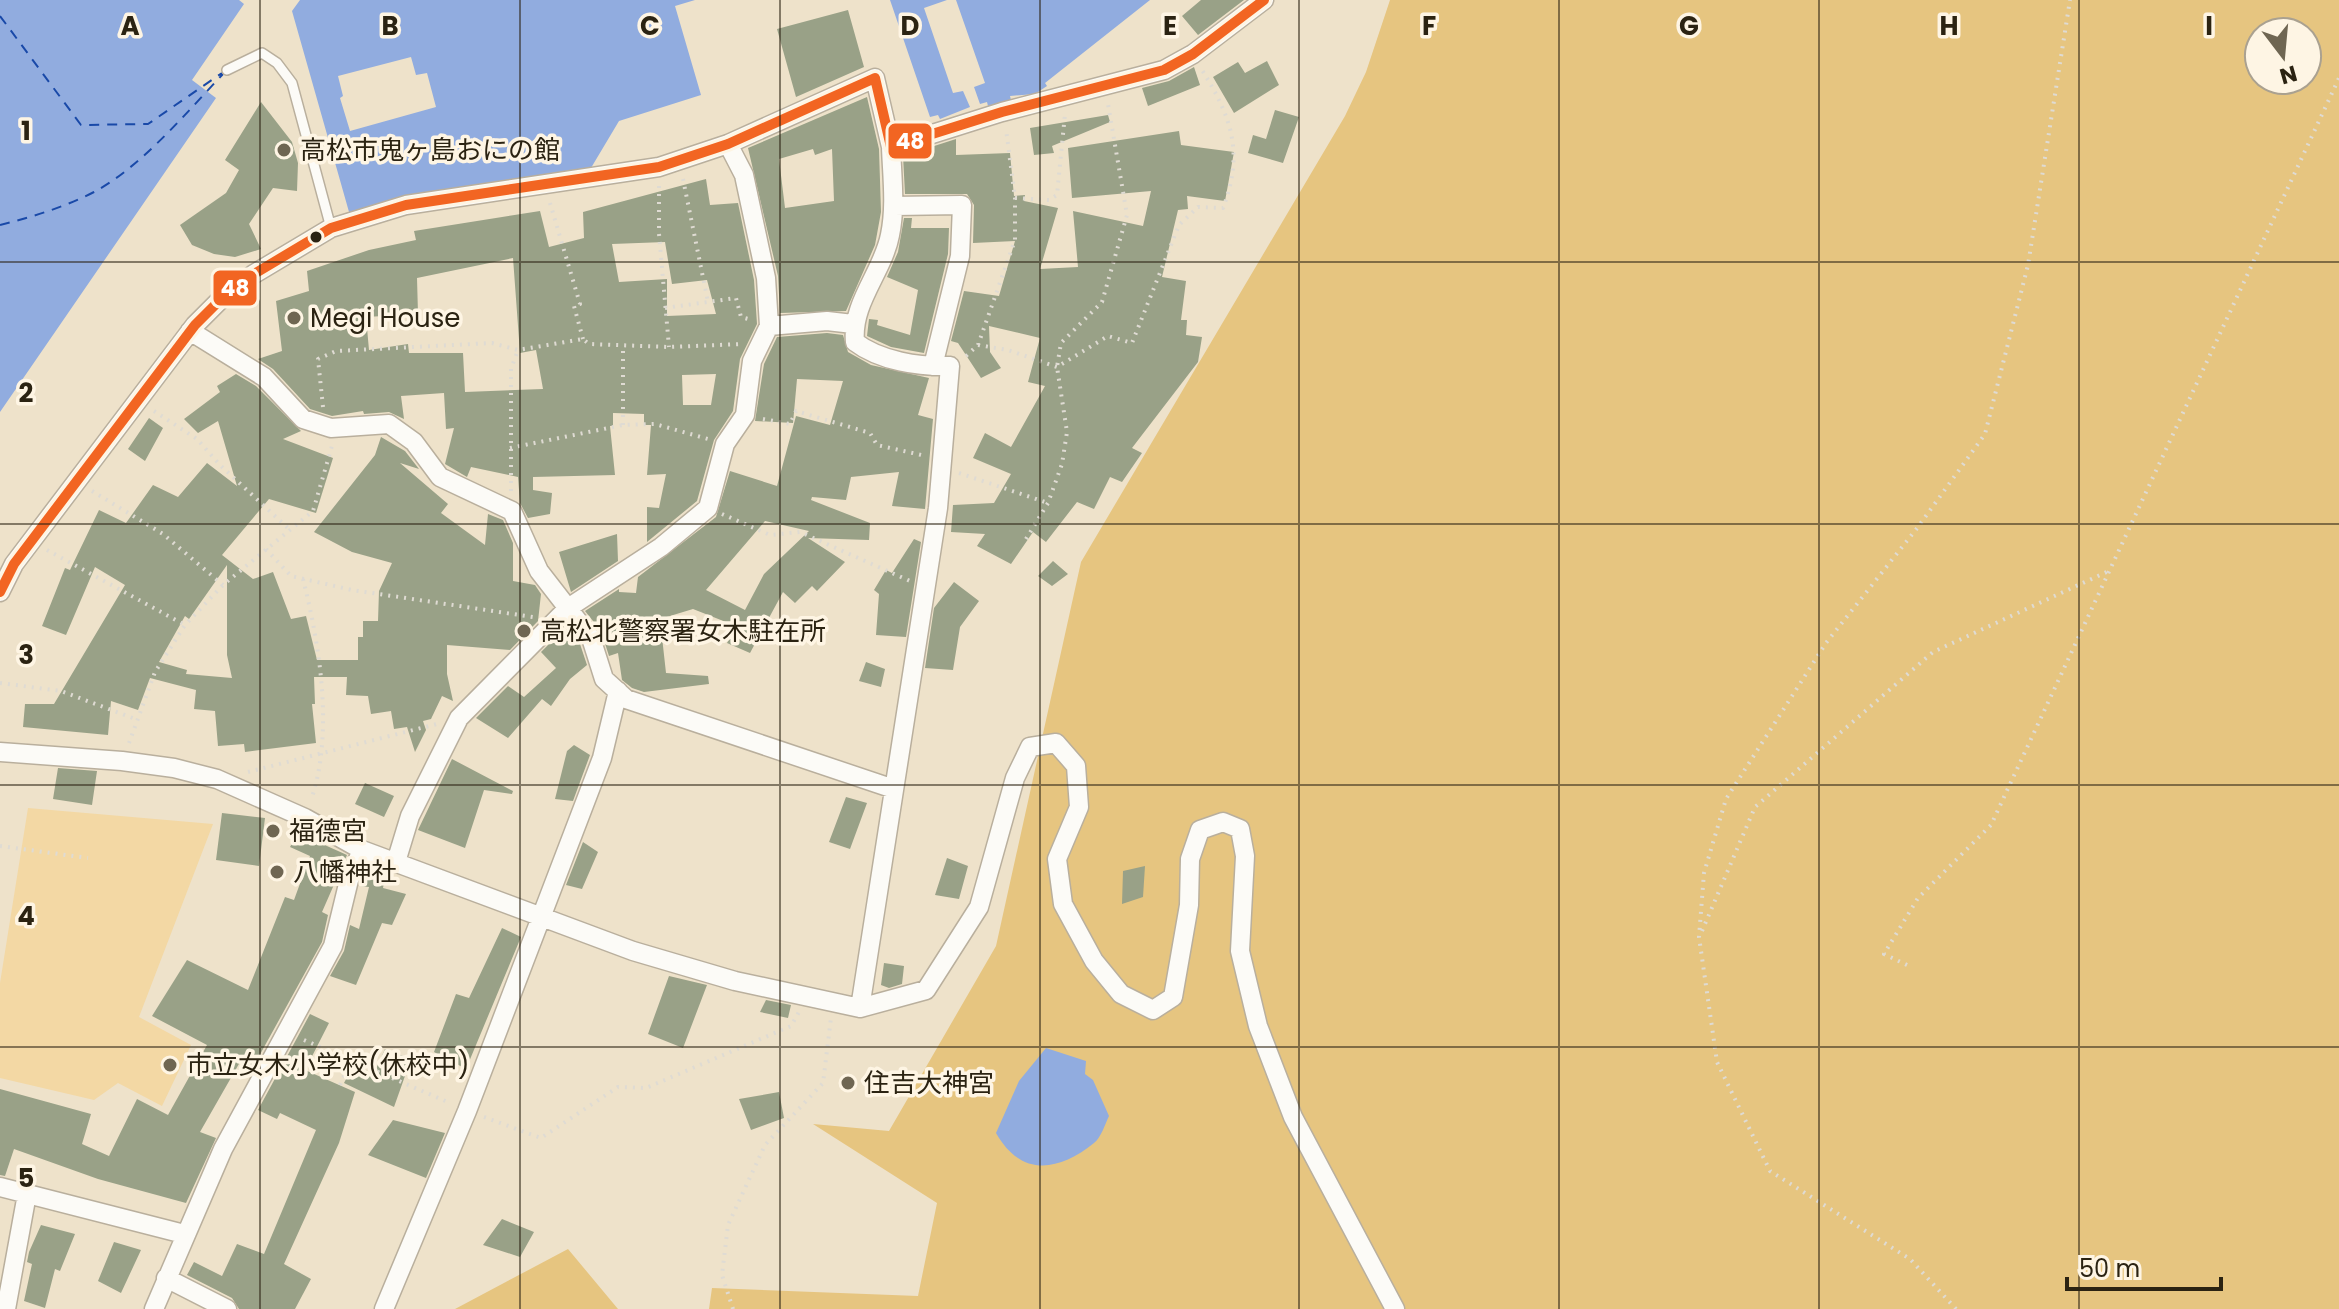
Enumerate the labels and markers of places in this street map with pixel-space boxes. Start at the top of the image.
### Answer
place label: 高松市鬼ヶ島おにの館 [300,132,560,168]
marker: 高松市鬼ヶ島おにの館 [275,141,293,159]
unlabelled marker [308,229,324,245]
place label: Megi House [310,300,460,336]
marker: Megi House [285,309,303,327]
place label: 高松北警察署女木駐在所 [540,613,826,649]
marker: 高松北警察署女木駐在所 [515,622,533,640]
place label: 福德宮 [289,813,367,849]
marker: 福德宮 [264,822,282,840]
place label: 八幡神社 [293,854,397,890]
marker: 八幡神社 [268,863,286,881]
place label: 市立女木小学校(休校中) [186,1047,470,1083]
marker: 市立女木小学校(休校中) [161,1056,179,1074]
place label: 住吉大神宮 [864,1065,994,1101]
marker: 住吉大神宮 [839,1074,857,1092]

